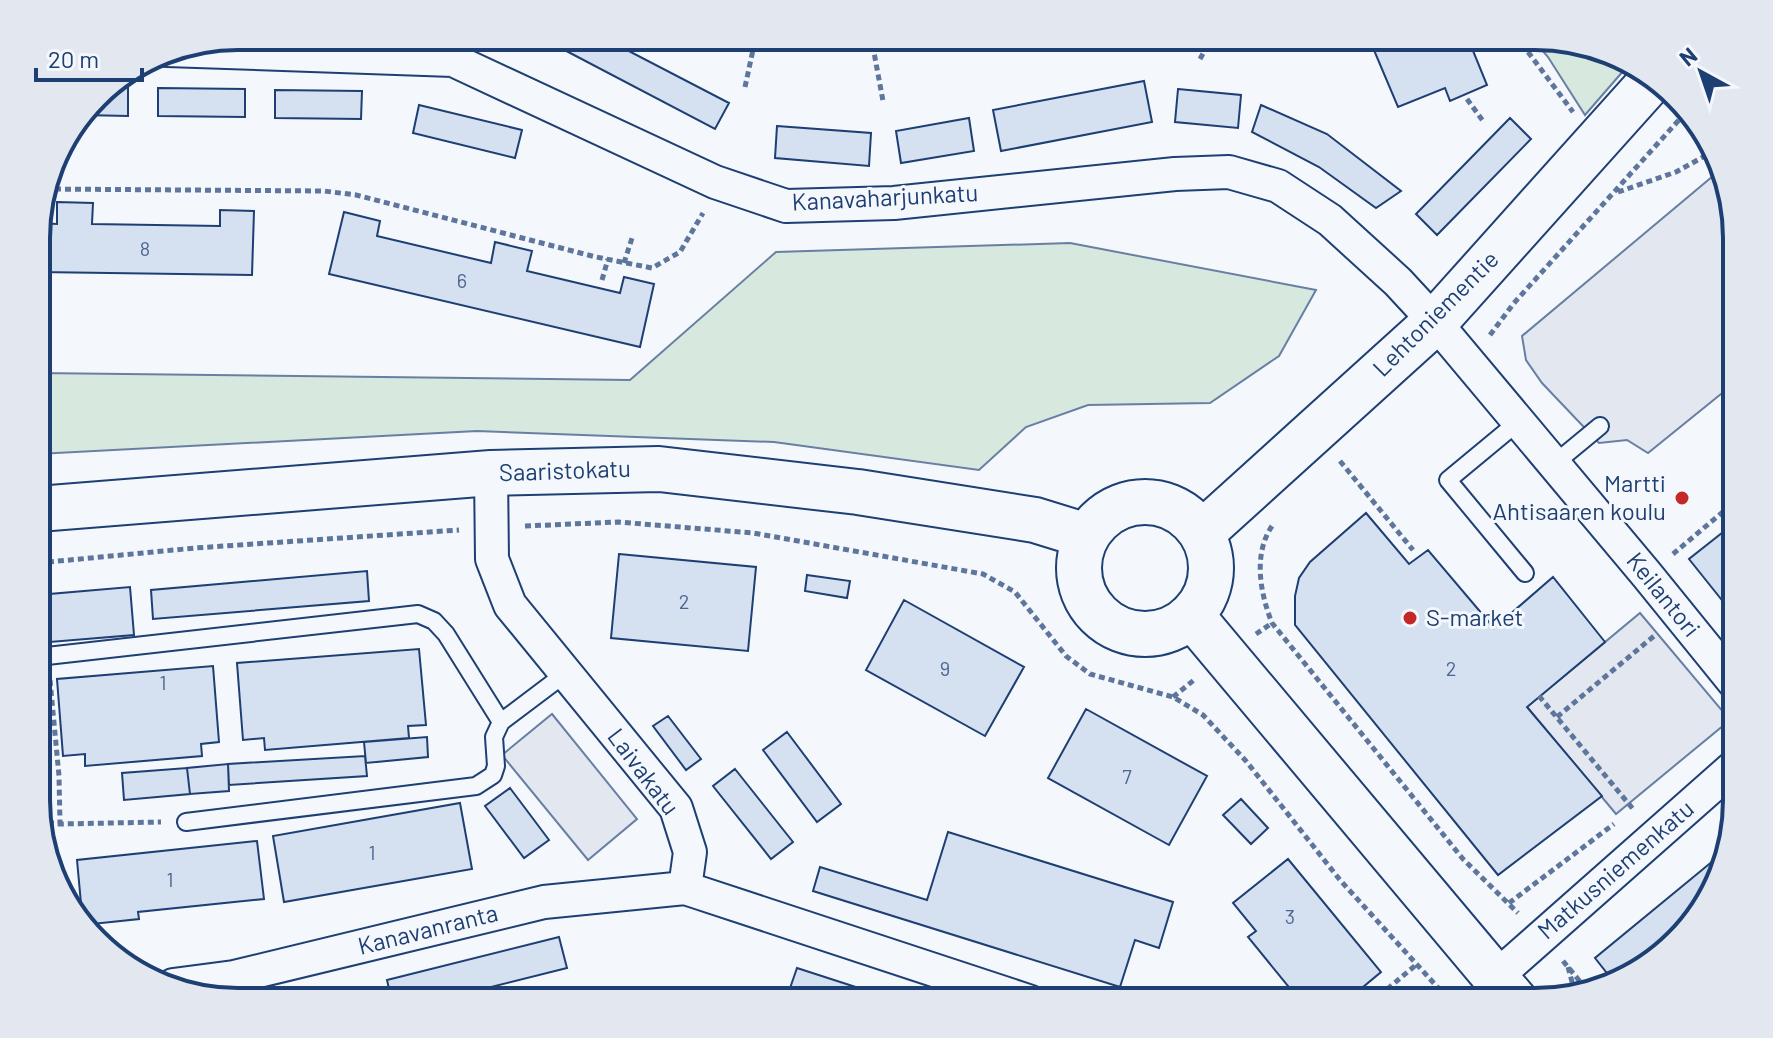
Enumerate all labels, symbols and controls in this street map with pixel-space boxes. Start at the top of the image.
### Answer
scale bar [36,32,142,82]
north arrow [1661,32,1741,112]
text: N [1674,41,1701,71]
text: 20 m [48,44,99,73]
street label: Kanavaharjunkatu [791,177,979,216]
house number: 8 [140,236,150,260]
street label: Lehtoniementie [1366,244,1504,382]
house number: 6 [457,268,467,292]
street label: Saaristokatu [499,453,631,486]
place label: Martti Ahtisaaren koulu [1493,468,1666,525]
marker: Martti Ahtisaaren koulu [1673,489,1691,507]
street label: Keilantori [1621,546,1707,642]
house number: 2 [679,589,689,613]
place label: S-market [1426,602,1523,631]
marker: S-market [1401,609,1419,627]
house number: 9 [940,656,950,680]
house number: 2 [1446,656,1456,680]
house number: 1 [160,670,167,694]
street label: Laivakatu [602,722,686,820]
house number: 7 [1122,764,1132,788]
street label: Matkusniemenkatu [1531,793,1699,945]
house number: 1 [369,840,376,864]
house number: 1 [167,867,174,891]
street label: Kanavanranta [355,897,501,960]
house number: 3 [1285,904,1295,928]

